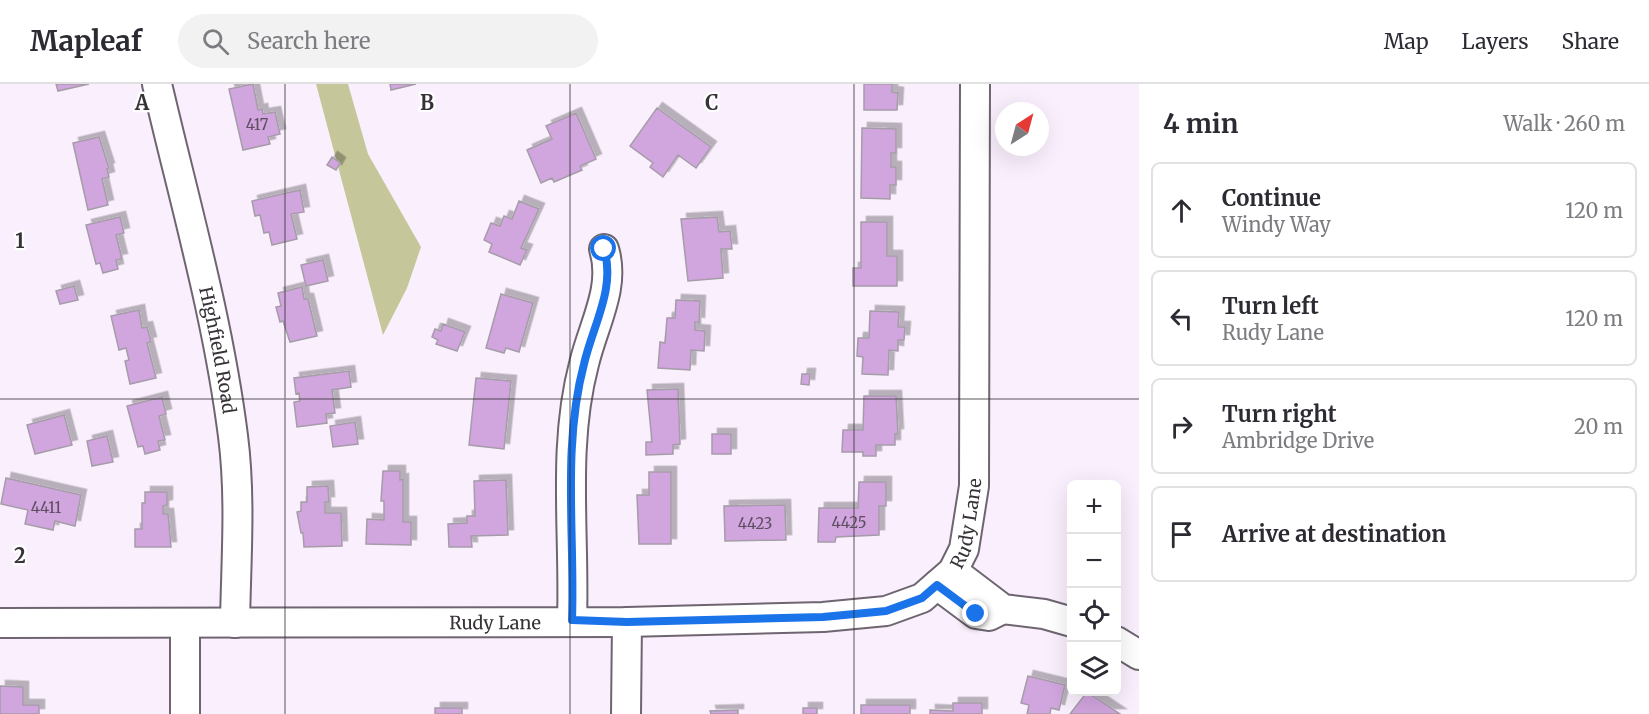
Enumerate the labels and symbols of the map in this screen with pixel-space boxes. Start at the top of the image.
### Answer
text: A [134,90,150,115]
text: B [420,90,434,115]
text: C [705,90,719,115]
north arrow [995,102,1049,156]
house number: 417 [246,115,269,134]
text: 1 [15,228,25,253]
route start [590,235,616,261]
street label: Highfield Road [195,284,241,415]
street label: Rudy Lane [945,478,986,572]
house number: 4411 [31,498,61,517]
house number: 4425 [832,513,866,532]
house number: 4423 [738,514,772,533]
text: 2 [14,543,26,568]
route end [962,600,988,626]
street label: Rudy Lane [449,611,541,634]

